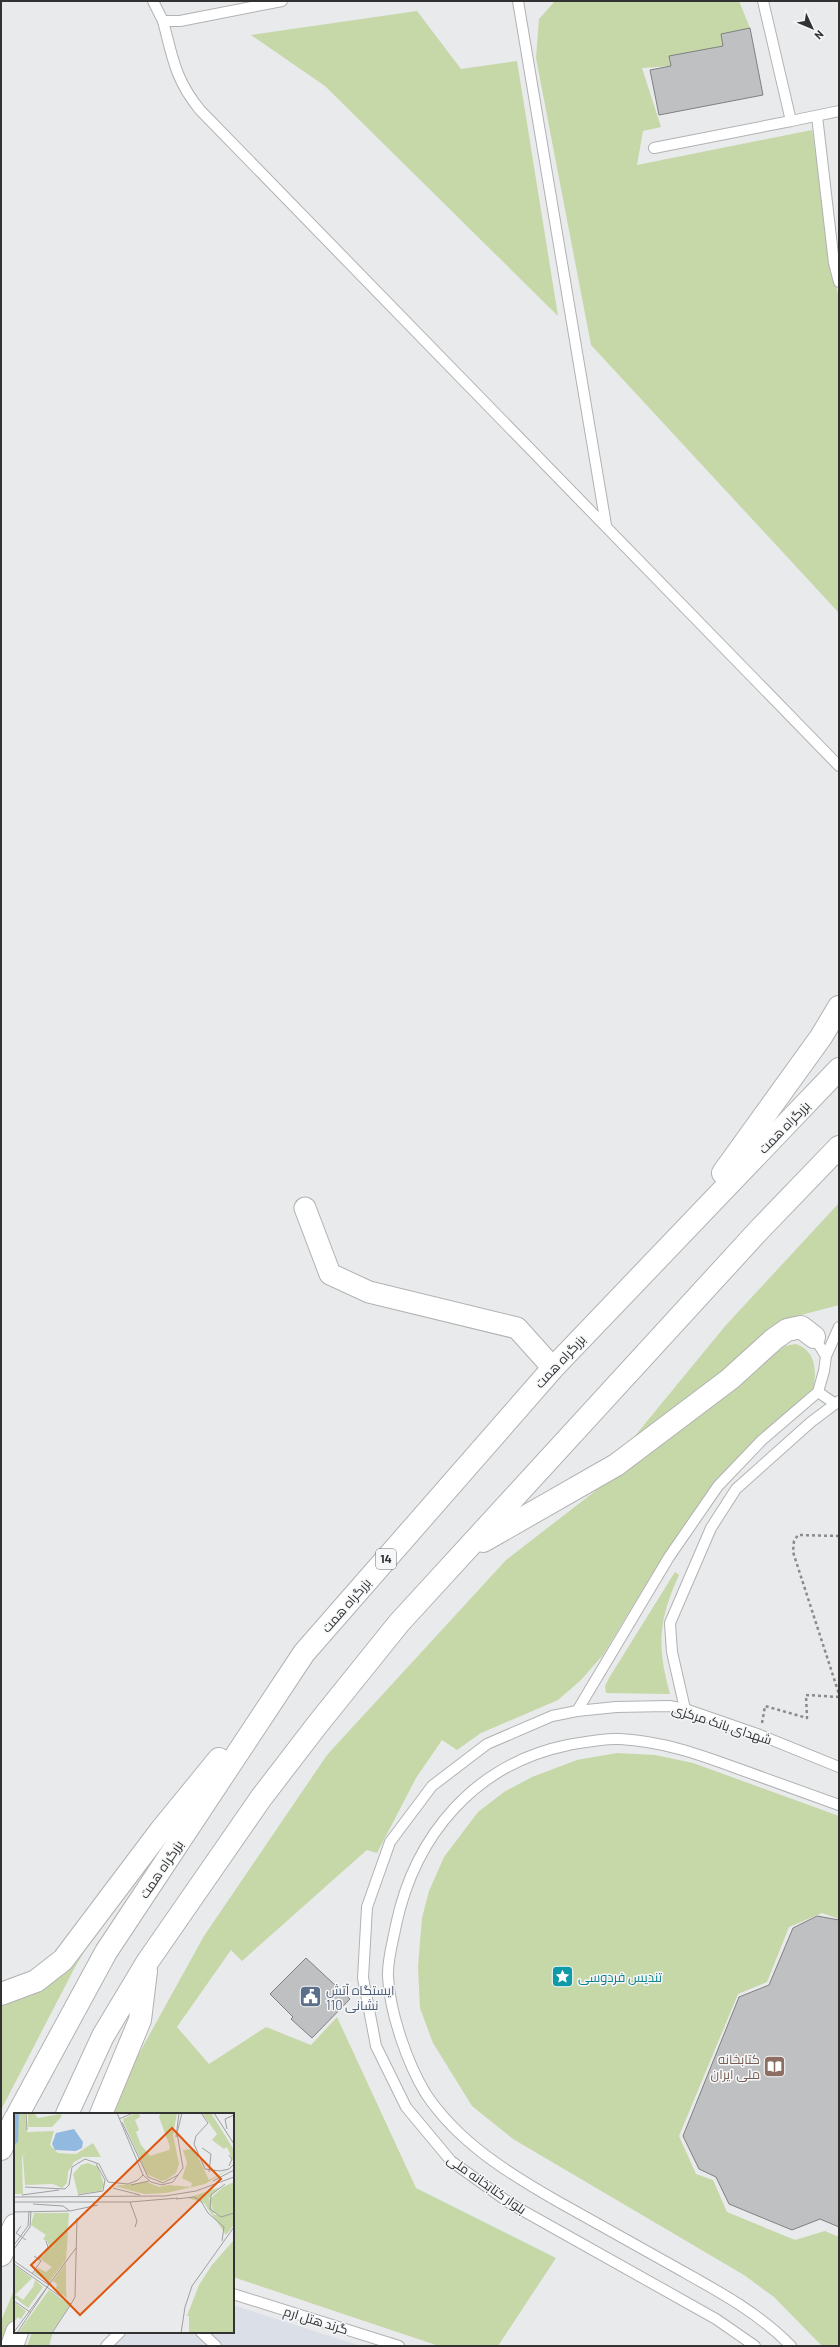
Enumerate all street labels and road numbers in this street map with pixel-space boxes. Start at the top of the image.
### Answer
street label: بزرگراه همت [755,1097,813,1157]
street label: بزرگراه همت [531,1331,589,1391]
road number: 14 [376,1549,396,1569]
street label: بزرگراه همت [318,1575,374,1635]
street label: شهدای بانک مرکزی [670,1700,774,1748]
street label: بزرگراه همت [136,1837,186,1901]
street label: بلوار کتابخانه ملی [444,2151,530,2217]
street label: گرند هتل ارم [281,2303,350,2339]

